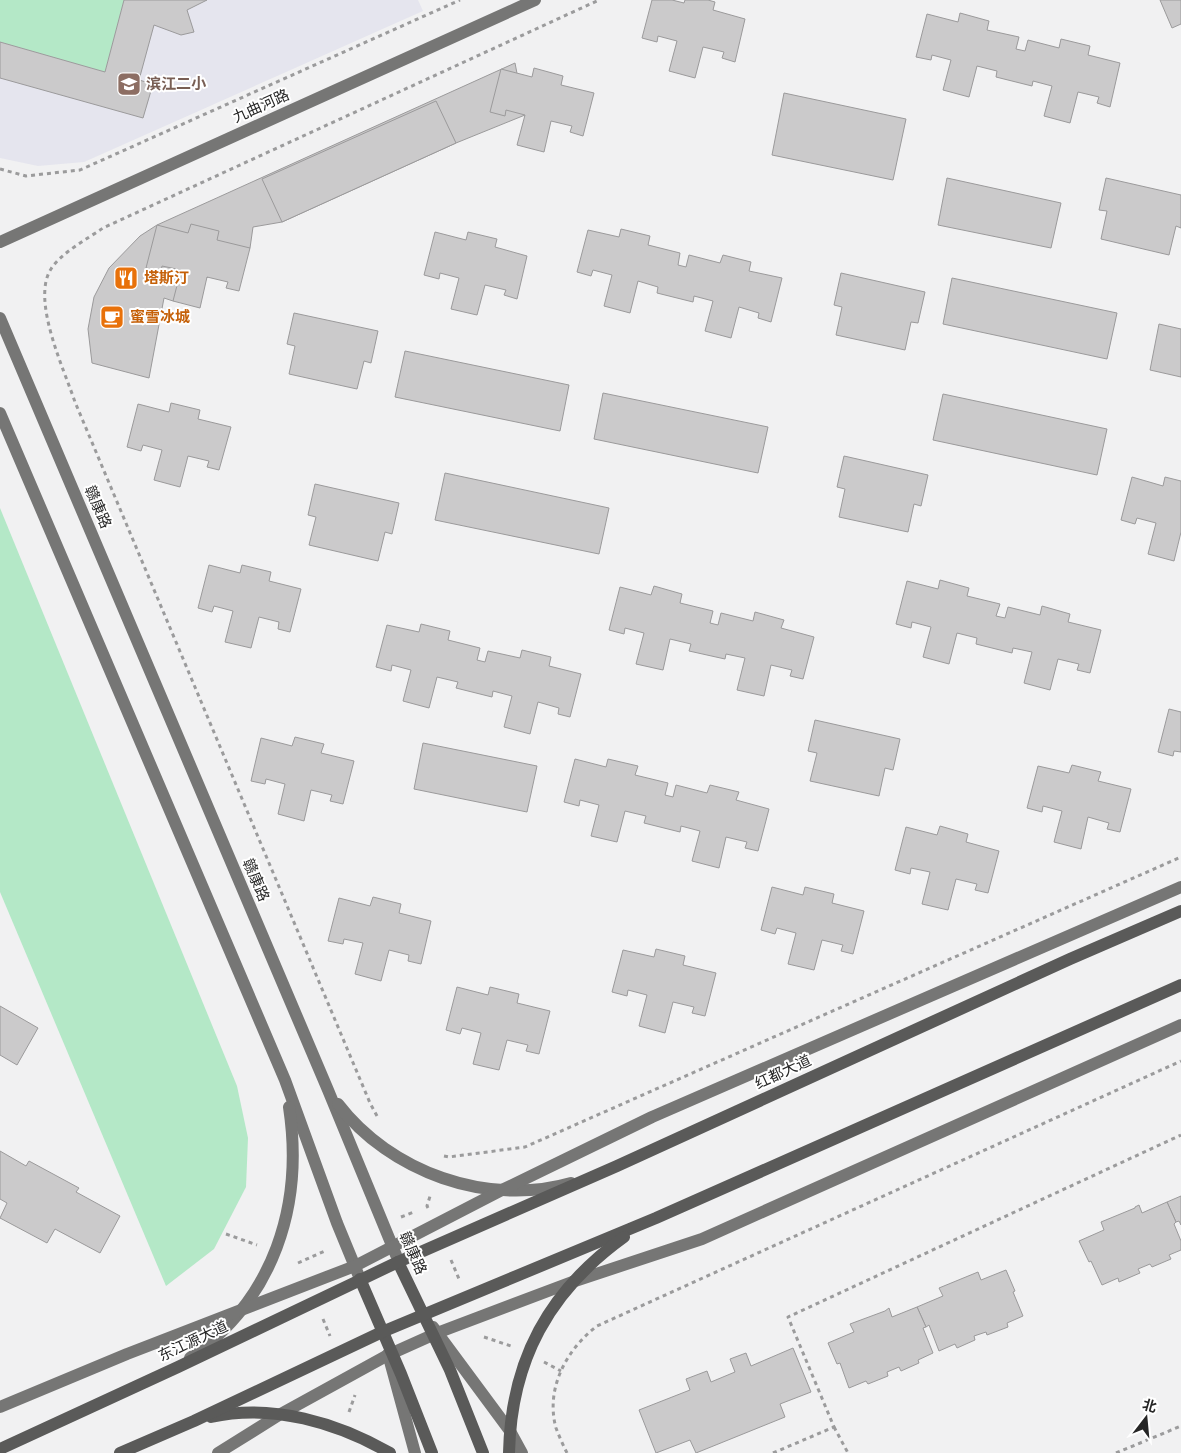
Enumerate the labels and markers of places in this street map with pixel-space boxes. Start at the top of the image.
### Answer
school or university icon: 滨江二小 [116,71,142,97]
place label: 滨江二小 [146,74,207,93]
restaurant icon: 塔斯汀 [113,265,139,291]
place label: 塔斯汀 [144,268,189,287]
cafe icon: 蜜雪冰城 [99,304,125,330]
place label: 蜜雪冰城 [130,307,190,326]

